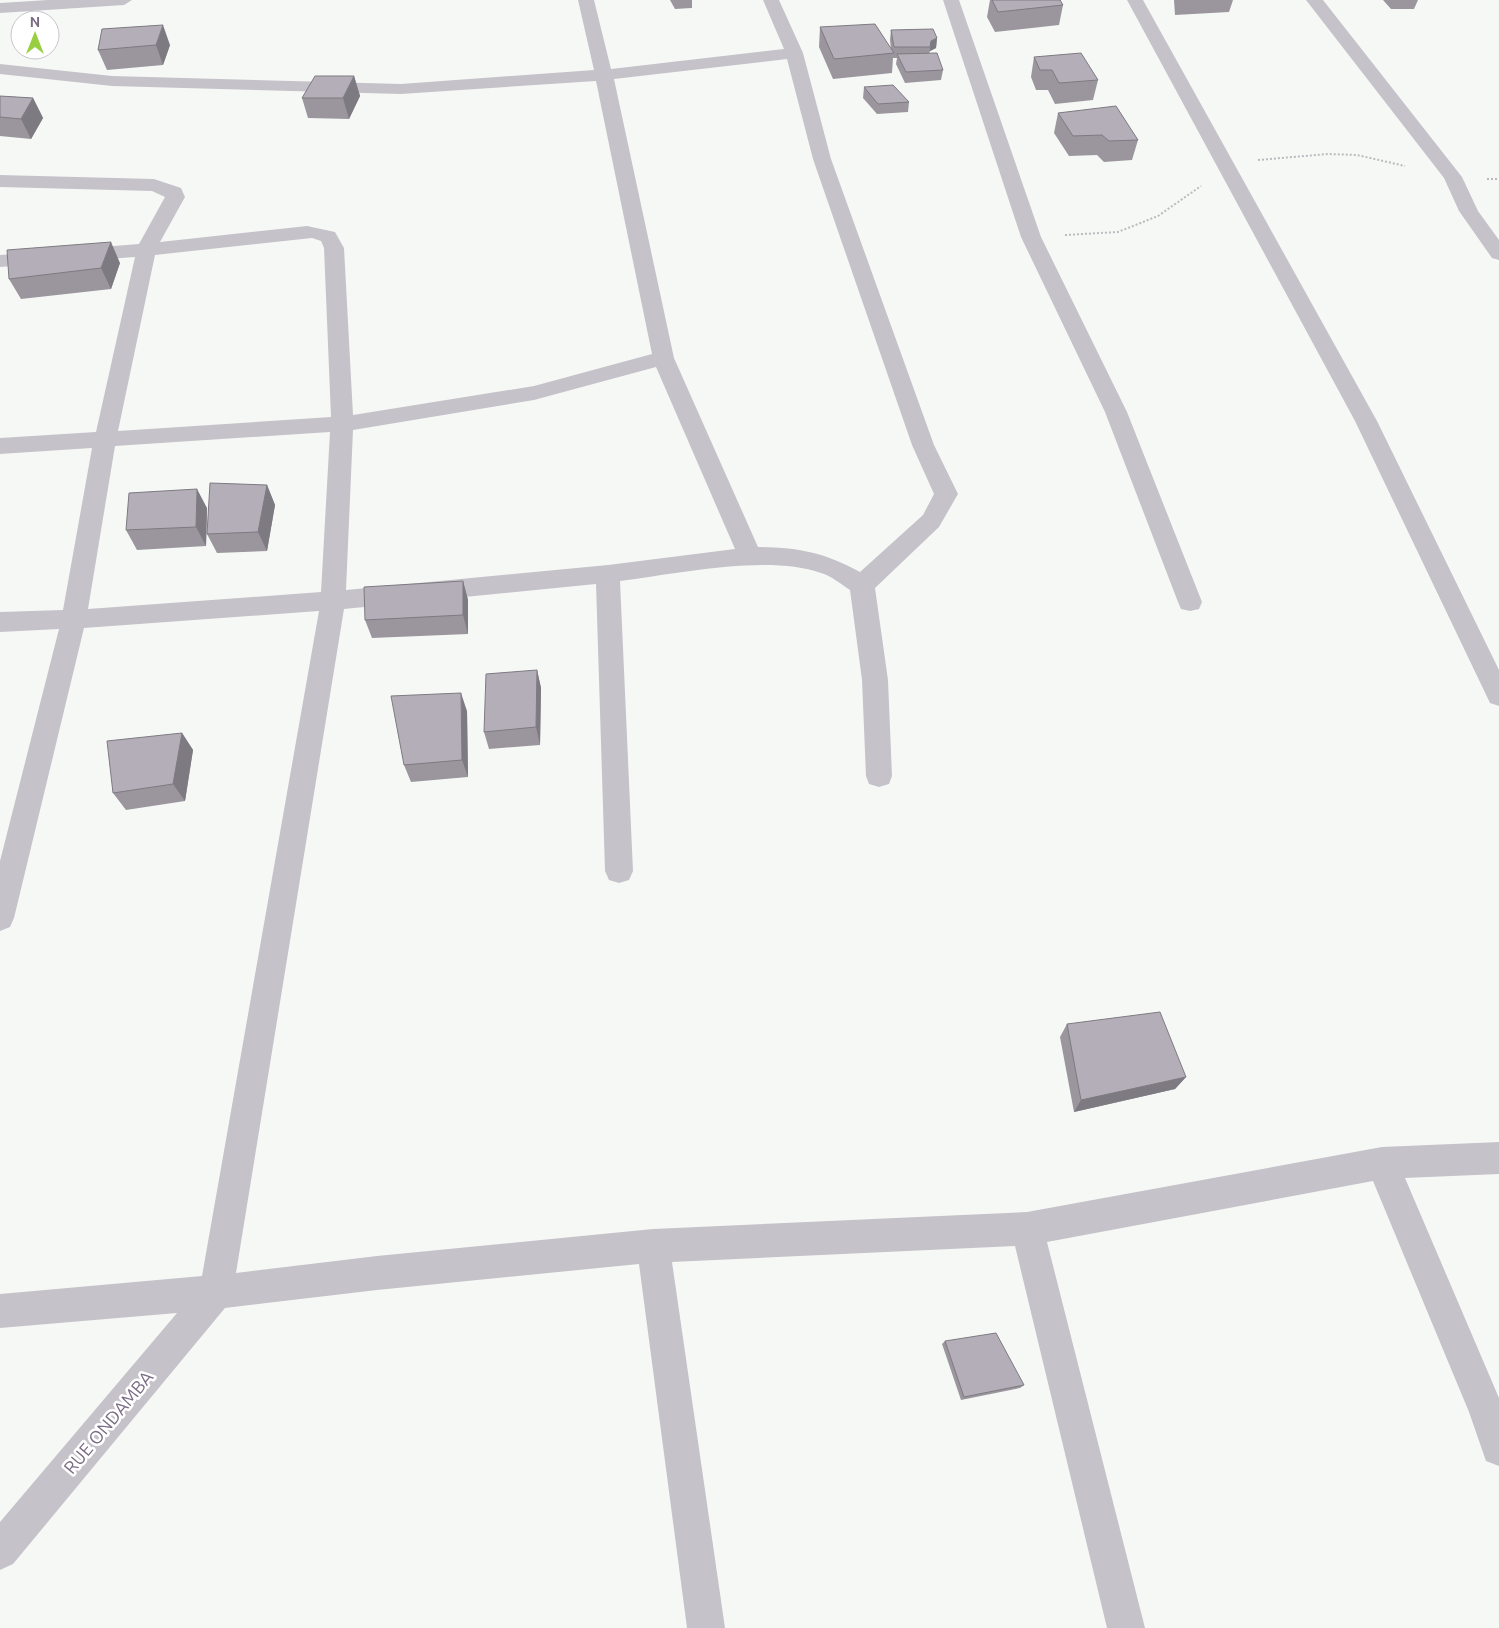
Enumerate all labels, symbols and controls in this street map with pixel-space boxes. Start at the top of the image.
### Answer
north arrow [10,10,60,60]
text: N [30,14,40,30]
street label: RUE ONDAMBA [59,1366,157,1477]

